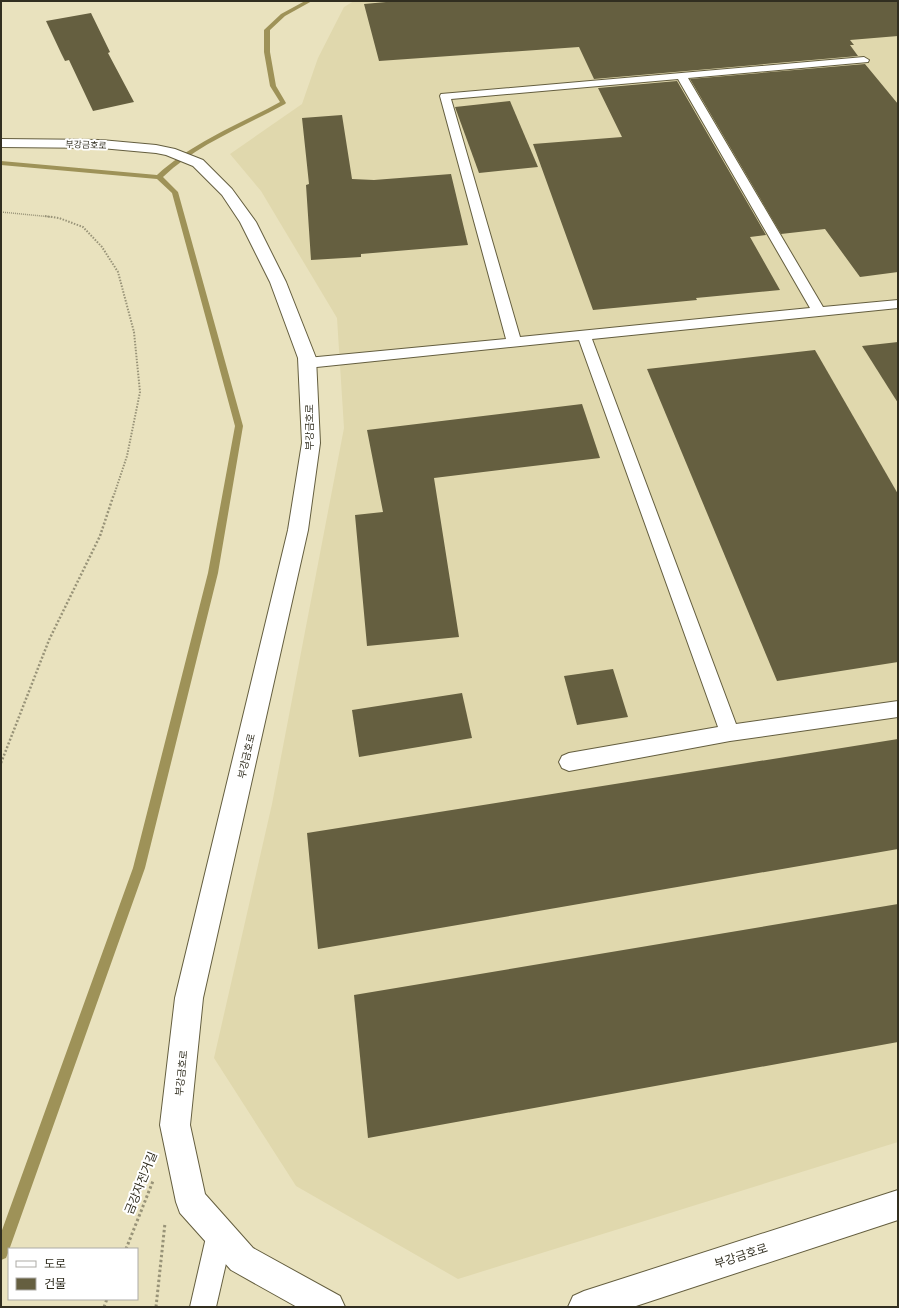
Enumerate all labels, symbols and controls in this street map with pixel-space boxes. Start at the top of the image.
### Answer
street label: 부강금호로 [65,138,107,151]
street label: 부강금호로 [303,404,316,450]
street label: 부강금호로 [235,732,258,780]
street label: 부강금호로 [173,1049,190,1097]
street label: 금강자전거길 [121,1149,160,1216]
street label: 부강금호로 [712,1240,769,1271]
legend [8,1248,138,1300]
text: 도로 [44,1256,66,1271]
text: 건물 [44,1276,66,1291]

